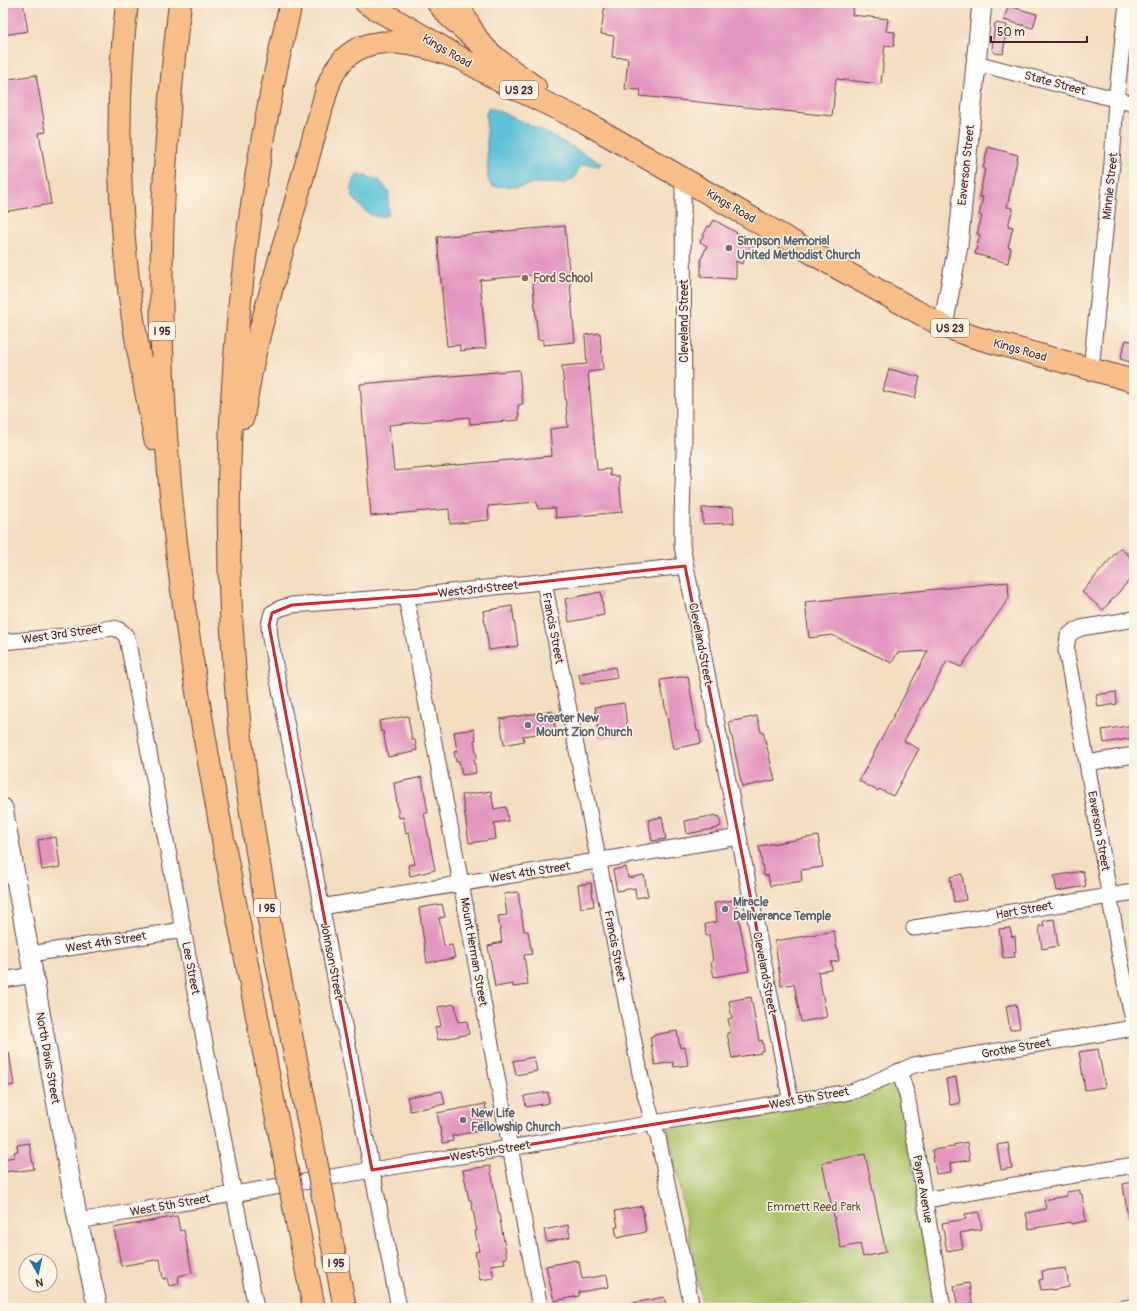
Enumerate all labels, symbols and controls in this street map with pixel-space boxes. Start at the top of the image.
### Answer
scale bar [991,18,1087,44]
text: 50 m [997,25,1025,40]
street label: Kings Road [419,31,474,72]
street label: State Street [1023,68,1087,99]
road number: US 23 [500,81,538,99]
street label: Eaverson Street [955,124,978,206]
street label: Minnie Street [1100,152,1121,220]
street label: Kings Road [703,186,758,227]
place label: Simpson Memorial United Methodist Church [737,234,861,263]
marker: Simpson Memorial United Methodist Church [724,243,734,253]
place label: Ford School [533,271,593,286]
marker: Ford School [520,273,530,283]
street label: Cleveland Street [677,279,692,363]
road number: US 23 [931,319,969,337]
road number: I 95 [149,322,175,340]
street label: Kings Road [991,336,1048,365]
street label: West 3rd Street [437,578,519,601]
street label: Francis Street [538,591,567,665]
street label: Cleveland Street [685,602,716,687]
street label: West 3rd Street [21,621,103,648]
place label: Greater New Mount Zion Church [536,711,633,740]
marker: Greater New Mount Zion Church [523,720,533,730]
street label: Eaverson Street [1084,790,1113,872]
street label: West 4th Street [489,859,572,886]
place label: Miracle Deliverance Temple [733,895,832,924]
street label: Mount Herman Street [457,896,491,1008]
street label: Hart Street [994,898,1054,923]
road number: I 95 [254,899,280,917]
marker: Miracle Deliverance Temple [720,904,730,914]
street label: Francis Street [600,909,629,983]
street label: Johnson Street [317,921,346,1001]
street label: West 4th Street [65,929,148,956]
street label: Cleveland Street [749,931,780,1016]
street label: Lee Street [178,940,203,996]
street label: North Davis Street [32,1011,63,1105]
street label: Grothe Street [980,1035,1052,1062]
street label: West 5th Street [768,1084,850,1113]
place label: New Life Fellowship Church [471,1106,561,1135]
marker: New Life Fellowship Church [458,1115,468,1125]
street label: West 5th Street [449,1138,531,1165]
street label: Payne Avenue [909,1154,936,1224]
street label: West 5th Street [129,1191,211,1220]
park label: Emmett Reed Park [767,1200,861,1215]
north arrow [18,1253,58,1293]
road number: I 95 [323,1254,349,1272]
text: N [34,1275,44,1289]

